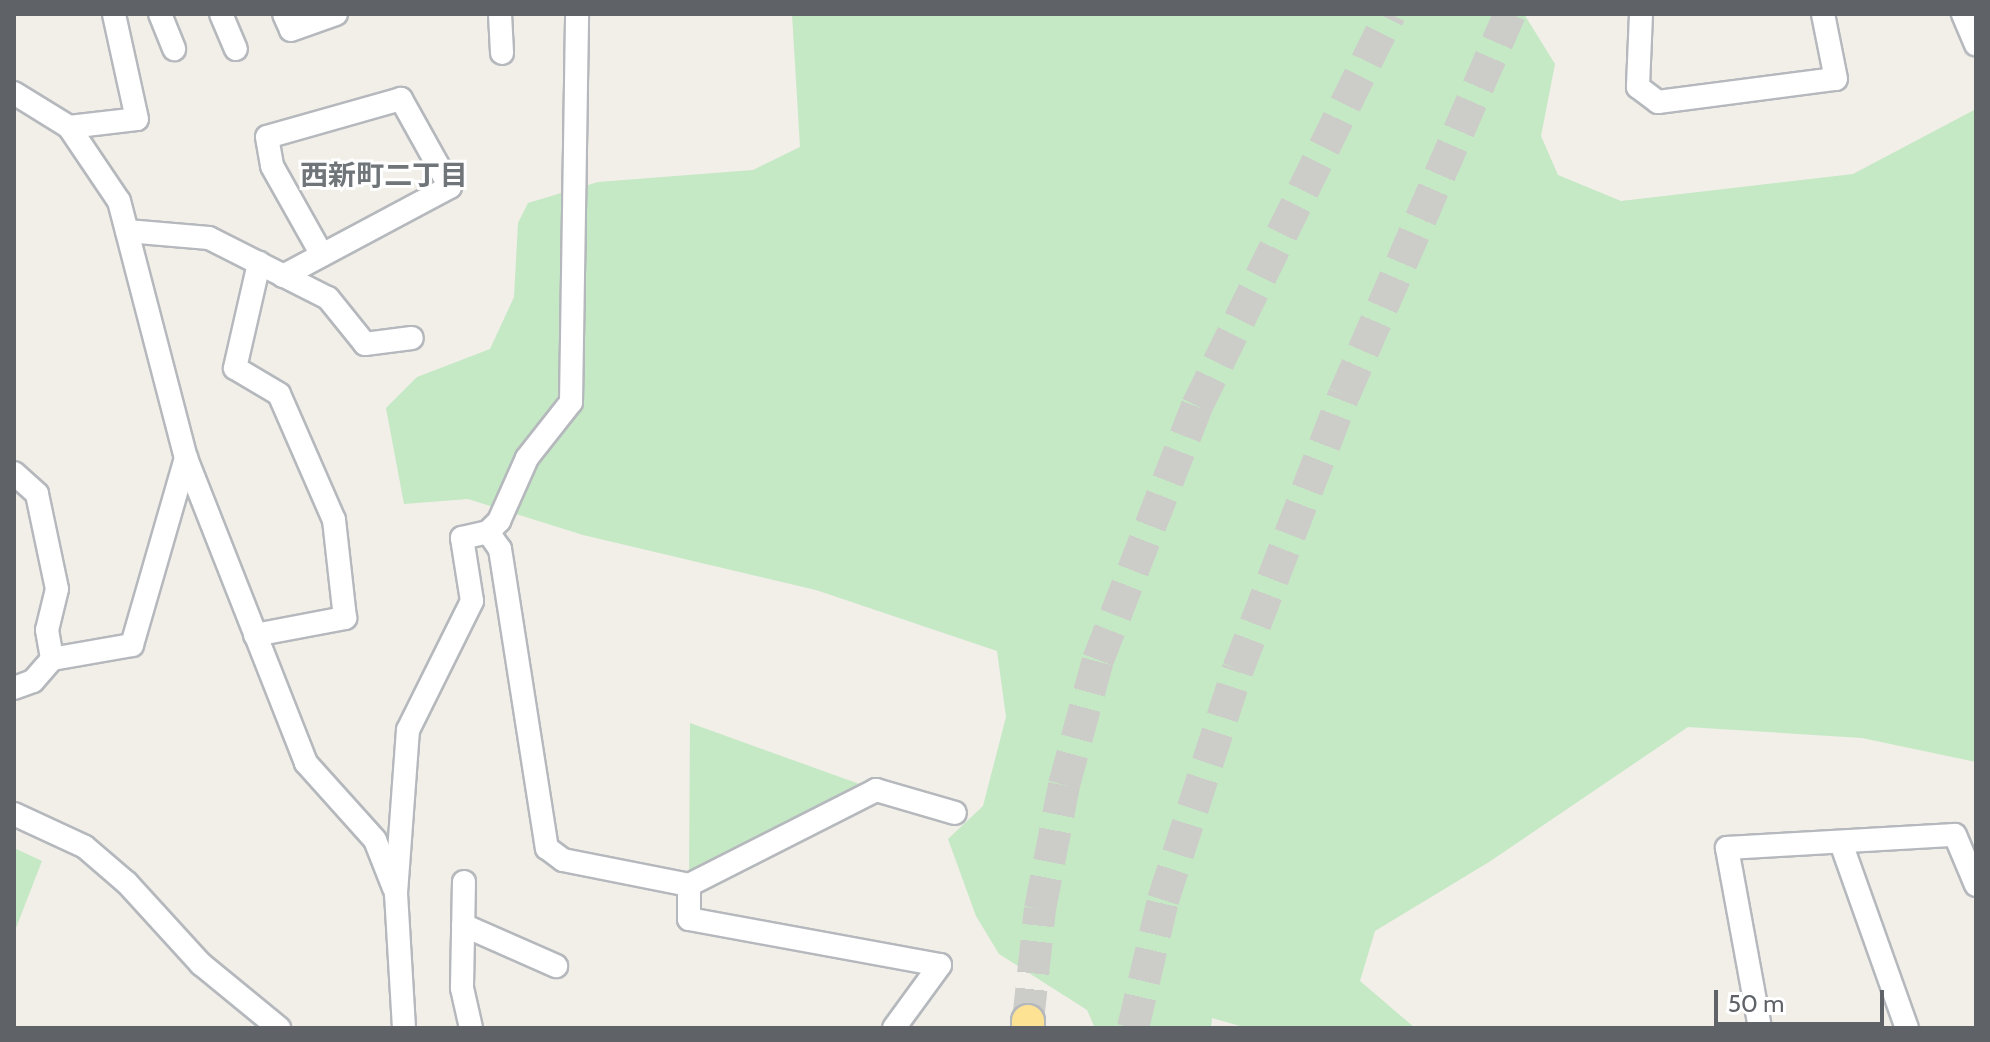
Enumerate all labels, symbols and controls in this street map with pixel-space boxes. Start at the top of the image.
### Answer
district label: 西新町二丁目 [300,158,468,192]
scale bar [1718,974,1888,1024]
text: 50 m [1728,989,1784,1018]

